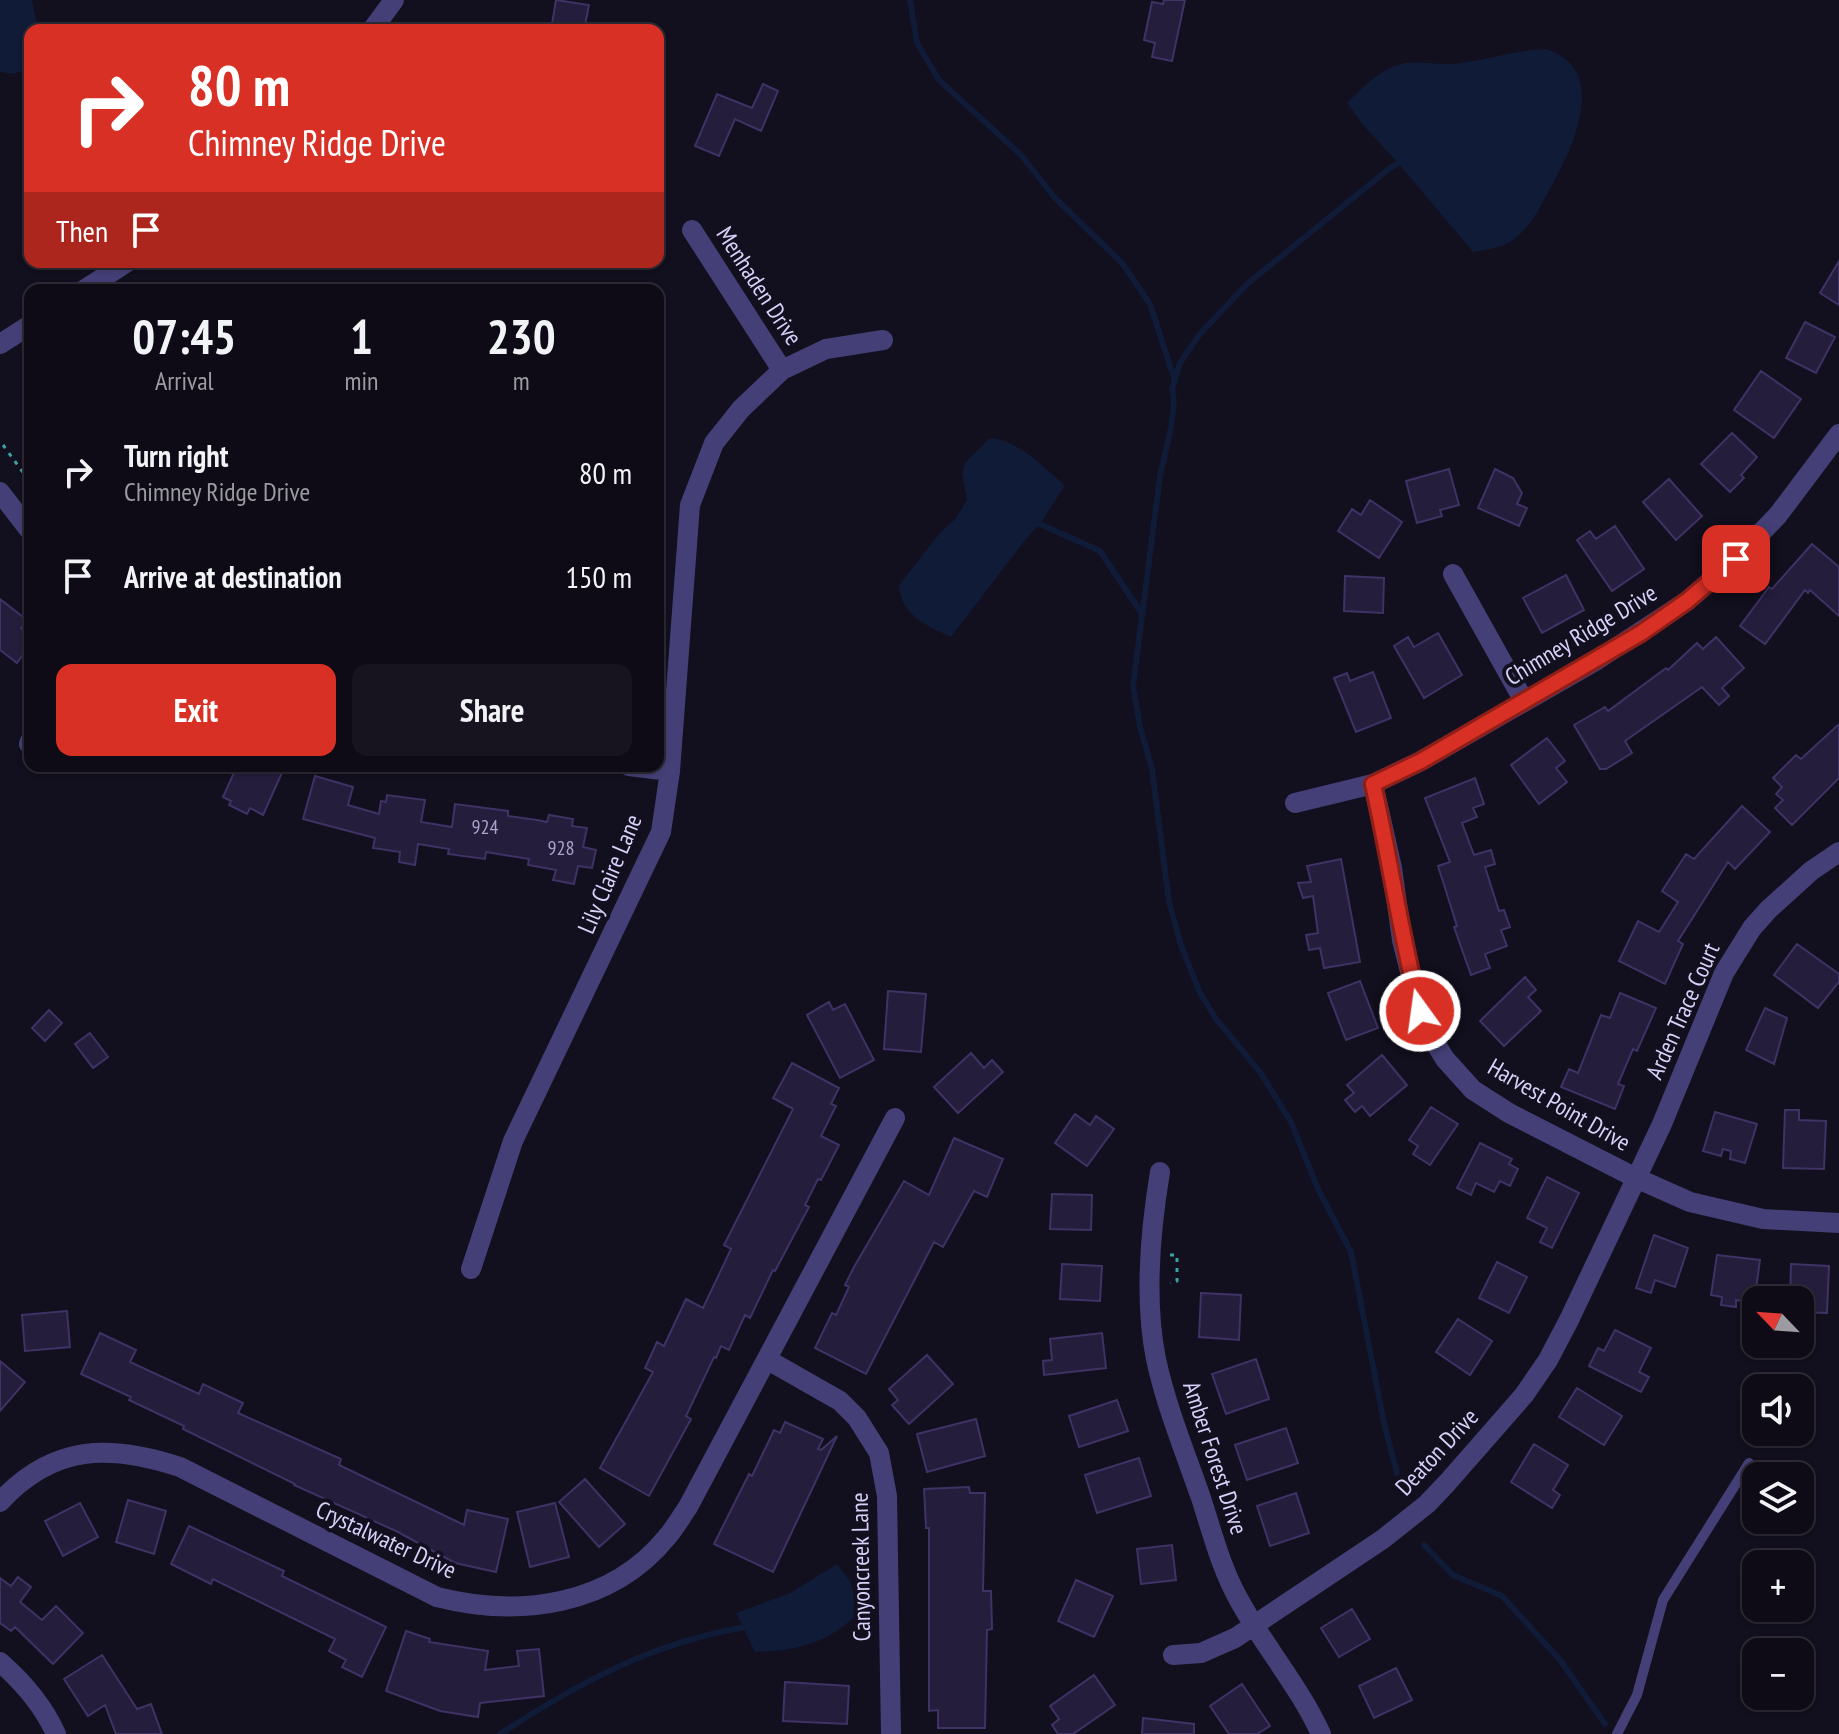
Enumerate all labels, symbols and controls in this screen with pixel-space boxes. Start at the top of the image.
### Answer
text: 80 m [188,49,290,121]
icon: right [56,56,160,160]
text: Chimney Ridge Drive [188,119,446,166]
icon: arrive [124,208,168,252]
text: Then [56,211,108,250]
street label: Menhaden Drive [710,220,809,351]
text: 07:45 [132,305,236,367]
text: 1 [350,305,373,367]
text: 230 [487,305,556,367]
text: Arrival [155,364,214,397]
text: min [344,364,378,397]
text: m [513,364,530,397]
text: Turn right [124,436,228,475]
icon: right [56,450,100,494]
text: 80 m [579,453,632,492]
text: Chimney Ridge Drive [124,475,310,508]
pin [1702,525,1770,593]
icon: arrive [1714,537,1758,581]
icon: arrive [56,554,100,598]
text: Arrive at destination [124,557,342,596]
text: 150 m [566,557,632,596]
street label: Chimney Ridge Drive [1499,577,1662,692]
button: Exit [56,664,336,756]
button: Share [352,664,632,756]
street label: Lily Claire Lane [570,809,649,938]
house number: 924 [472,814,499,840]
house number: 928 [548,835,575,861]
street label: Arden Trace Court [1639,937,1727,1084]
position arrow [1378,969,1462,1053]
street label: Harvest Point Drive [1482,1051,1636,1158]
north arrow [1742,1286,1814,1358]
map controls [1742,1286,1814,1710]
button: sound [1742,1374,1814,1446]
street label: Amber Forest Drive [1176,1377,1255,1538]
street label: Deaton Drive [1388,1402,1485,1502]
button: layers [1742,1462,1814,1534]
street label: Canyoncreek Lane [844,1492,877,1642]
street label: Crystalwater Drive [311,1493,461,1586]
button: + [1742,1550,1814,1622]
button: − [1742,1638,1814,1710]

